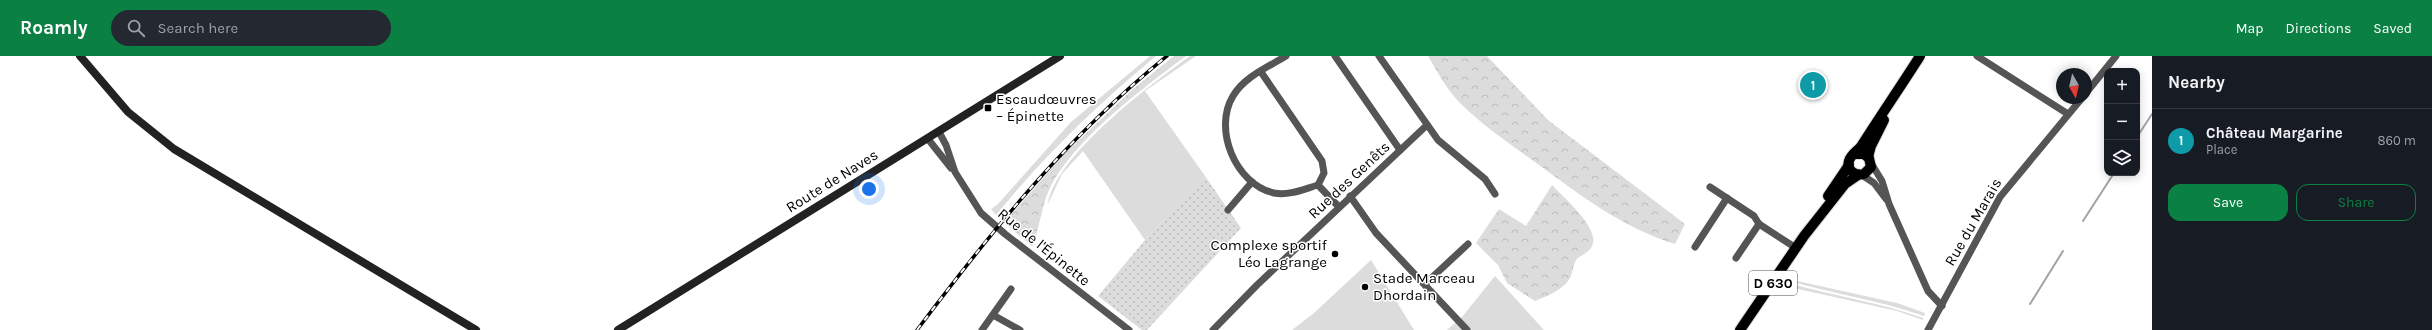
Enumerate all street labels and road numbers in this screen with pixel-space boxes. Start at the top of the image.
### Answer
street label: Rue des Genêts [1304,138,1394,222]
street label: Route de Naves [783,146,881,216]
street label: Rue du Marais [1941,175,2005,269]
street label: Rue de l'Épinette [994,204,1094,290]
road number: D 630 [1749,271,1797,295]

